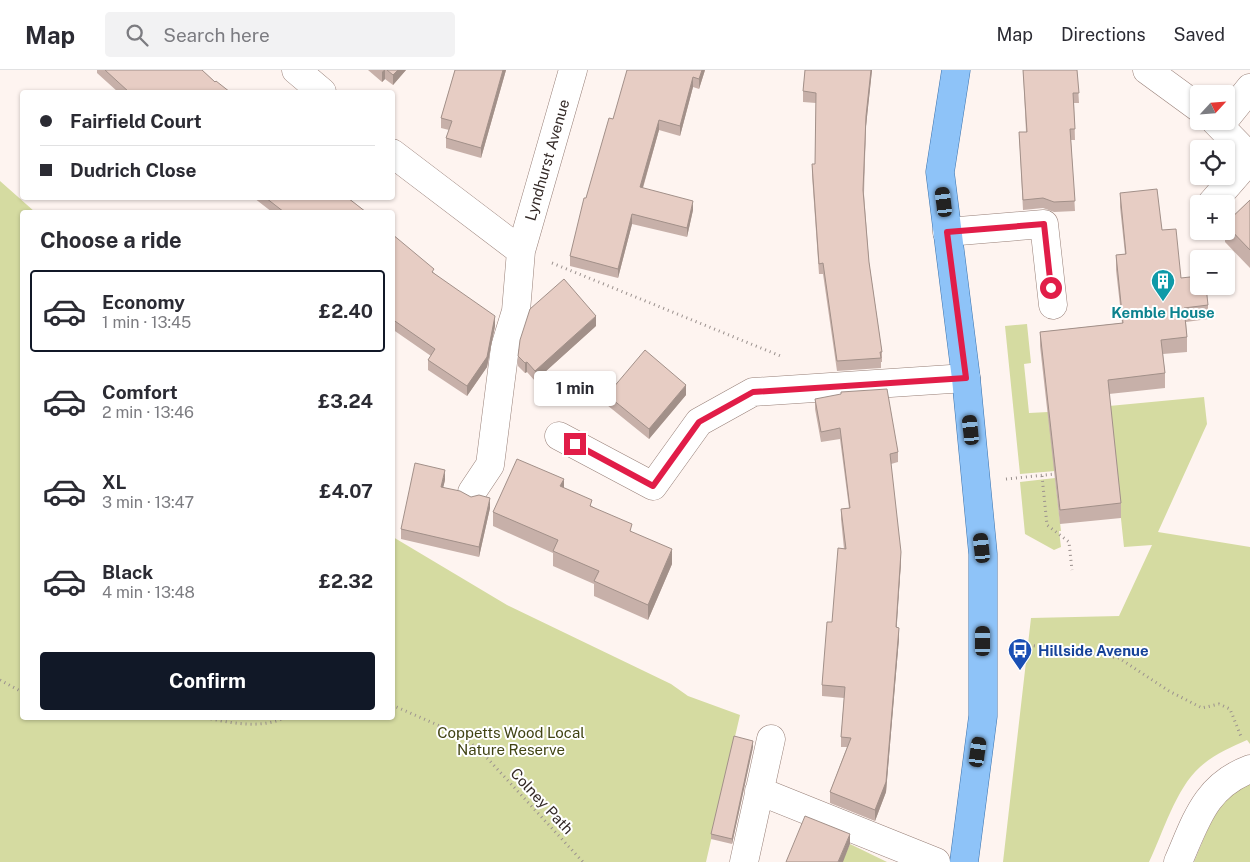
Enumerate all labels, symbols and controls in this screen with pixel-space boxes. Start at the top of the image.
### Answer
search box [105,12,455,57]
text: Map [25,21,75,49]
icon: search [123,21,151,49]
text: Search here [163,24,270,46]
text: Map [996,24,1033,45]
text: Directions [1061,24,1146,45]
text: Saved [1174,24,1225,45]
north arrow [1190,85,1235,130]
map controls [1190,85,1235,295]
street label: Lyndhurst Avenue [522,97,572,223]
text: Fairfield Court [70,110,202,132]
button: locate [1190,140,1235,185]
text: Dudrich Close [70,159,197,181]
car [934,186,953,218]
button: + [1190,195,1235,240]
text: Choose a ride [40,227,182,253]
button: − [1190,250,1235,295]
building icon: Kemble House [1150,268,1176,302]
route start [1040,277,1062,299]
icon: car [42,289,87,334]
text: Economy [102,291,185,313]
text: £2.40 [319,300,373,322]
place label: Kemble House [1111,304,1215,321]
text: 1 min · 13:45 [102,313,191,332]
callout: 1 min [534,372,616,406]
icon: car [42,379,87,424]
text: 1 min [556,379,594,398]
text: Comfort [102,381,178,403]
text: £3.24 [318,390,373,412]
text: 2 min · 13:46 [102,403,194,422]
car [961,414,980,446]
route end [564,433,586,455]
icon: car [42,469,87,514]
text: XL [102,471,127,493]
text: £4.07 [319,480,373,502]
text: 3 min · 13:47 [102,493,194,512]
car [972,532,991,564]
icon: car [42,559,87,604]
text: Black [102,561,153,583]
text: £2.32 [319,570,373,592]
text: 4 min · 13:48 [102,583,195,602]
car [975,626,990,656]
bus stop icon: Hillside Avenue [1007,637,1033,671]
place label: Hillside Avenue [1038,642,1149,659]
button: Confirm [40,652,375,710]
park label: Coppetts Wood Local Nature Reserve [437,724,585,758]
car [968,736,987,768]
street label: Colney Path [507,765,577,837]

